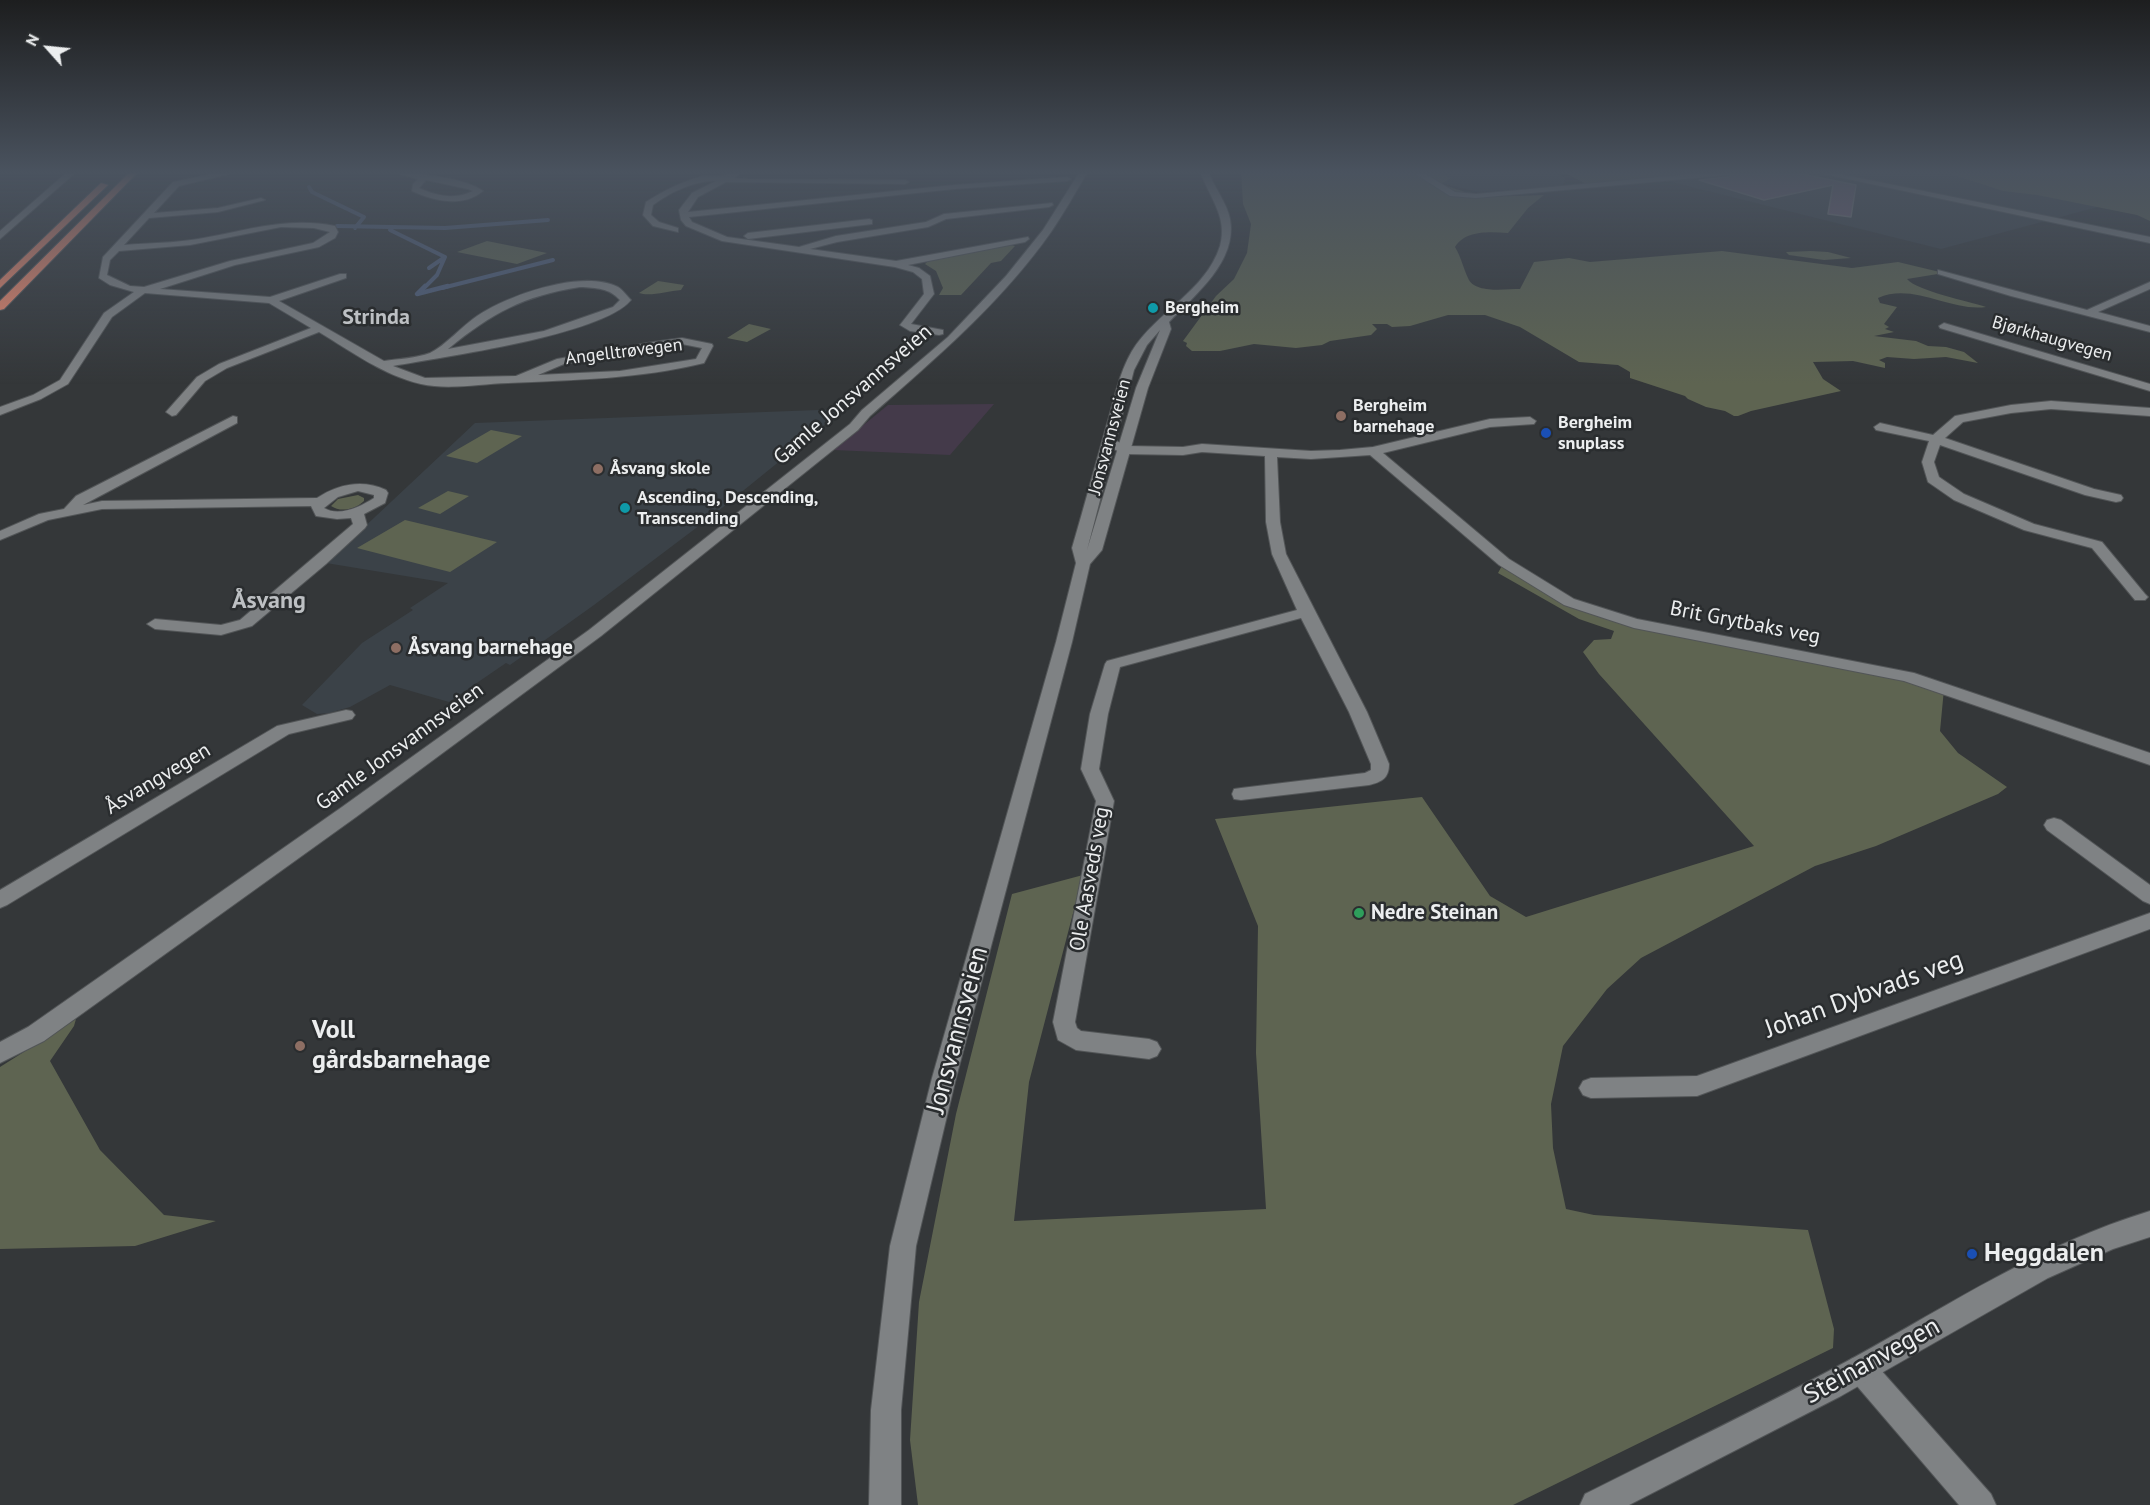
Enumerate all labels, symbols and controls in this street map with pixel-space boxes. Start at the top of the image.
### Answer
north arrow [18,18,78,78]
text: N [21,31,43,49]
place label: Bergheim [1165,297,1239,319]
marker: Bergheim [1146,301,1160,315]
district label: Strinda [342,305,410,331]
street label: Bjørkhaugvegen [1989,312,2115,366]
street label: Gamle Jonsvannsveien [769,320,937,470]
street label: Angelltrøvegen [564,334,684,370]
street label: Jonsvannsveien [1084,377,1136,497]
place label: Bergheim barnehage [1353,395,1434,438]
marker: Bergheim barnehage [1334,409,1348,423]
place label: Bergheim snuplass [1558,412,1632,454]
marker: Bergheim snuplass [1539,426,1553,440]
place label: Åsvang skole [610,458,710,480]
marker: Åsvang skole [591,462,605,476]
place label: Ascending, Descending, Transcending [637,487,818,530]
marker: Ascending, Descending, Transcending [618,501,632,515]
district label: Åsvang [232,587,306,615]
street label: Brit Grytbaks veg [1668,596,1822,650]
place label: Åsvang barnehage [408,635,573,661]
marker: Åsvang barnehage [389,641,403,655]
street label: Gamle Jonsvannsveien [311,678,489,816]
street label: Åsvangvegen [101,738,215,820]
street label: Ole Aasveds veg [1065,805,1115,953]
place label: Nedre Steinan [1371,900,1498,926]
marker: Nedre Steinan [1352,906,1366,920]
street label: Jonsvannsveien [921,943,995,1117]
street label: Johan Dybvads veg [1761,945,1967,1045]
place label: Voll gårdsbarnehage [312,1015,490,1076]
marker: Voll gårdsbarnehage [293,1039,307,1053]
place label: Heggdalen [1984,1238,2104,1270]
marker: Heggdalen [1965,1247,1979,1261]
street label: Steinanvegen [1799,1311,1945,1411]

